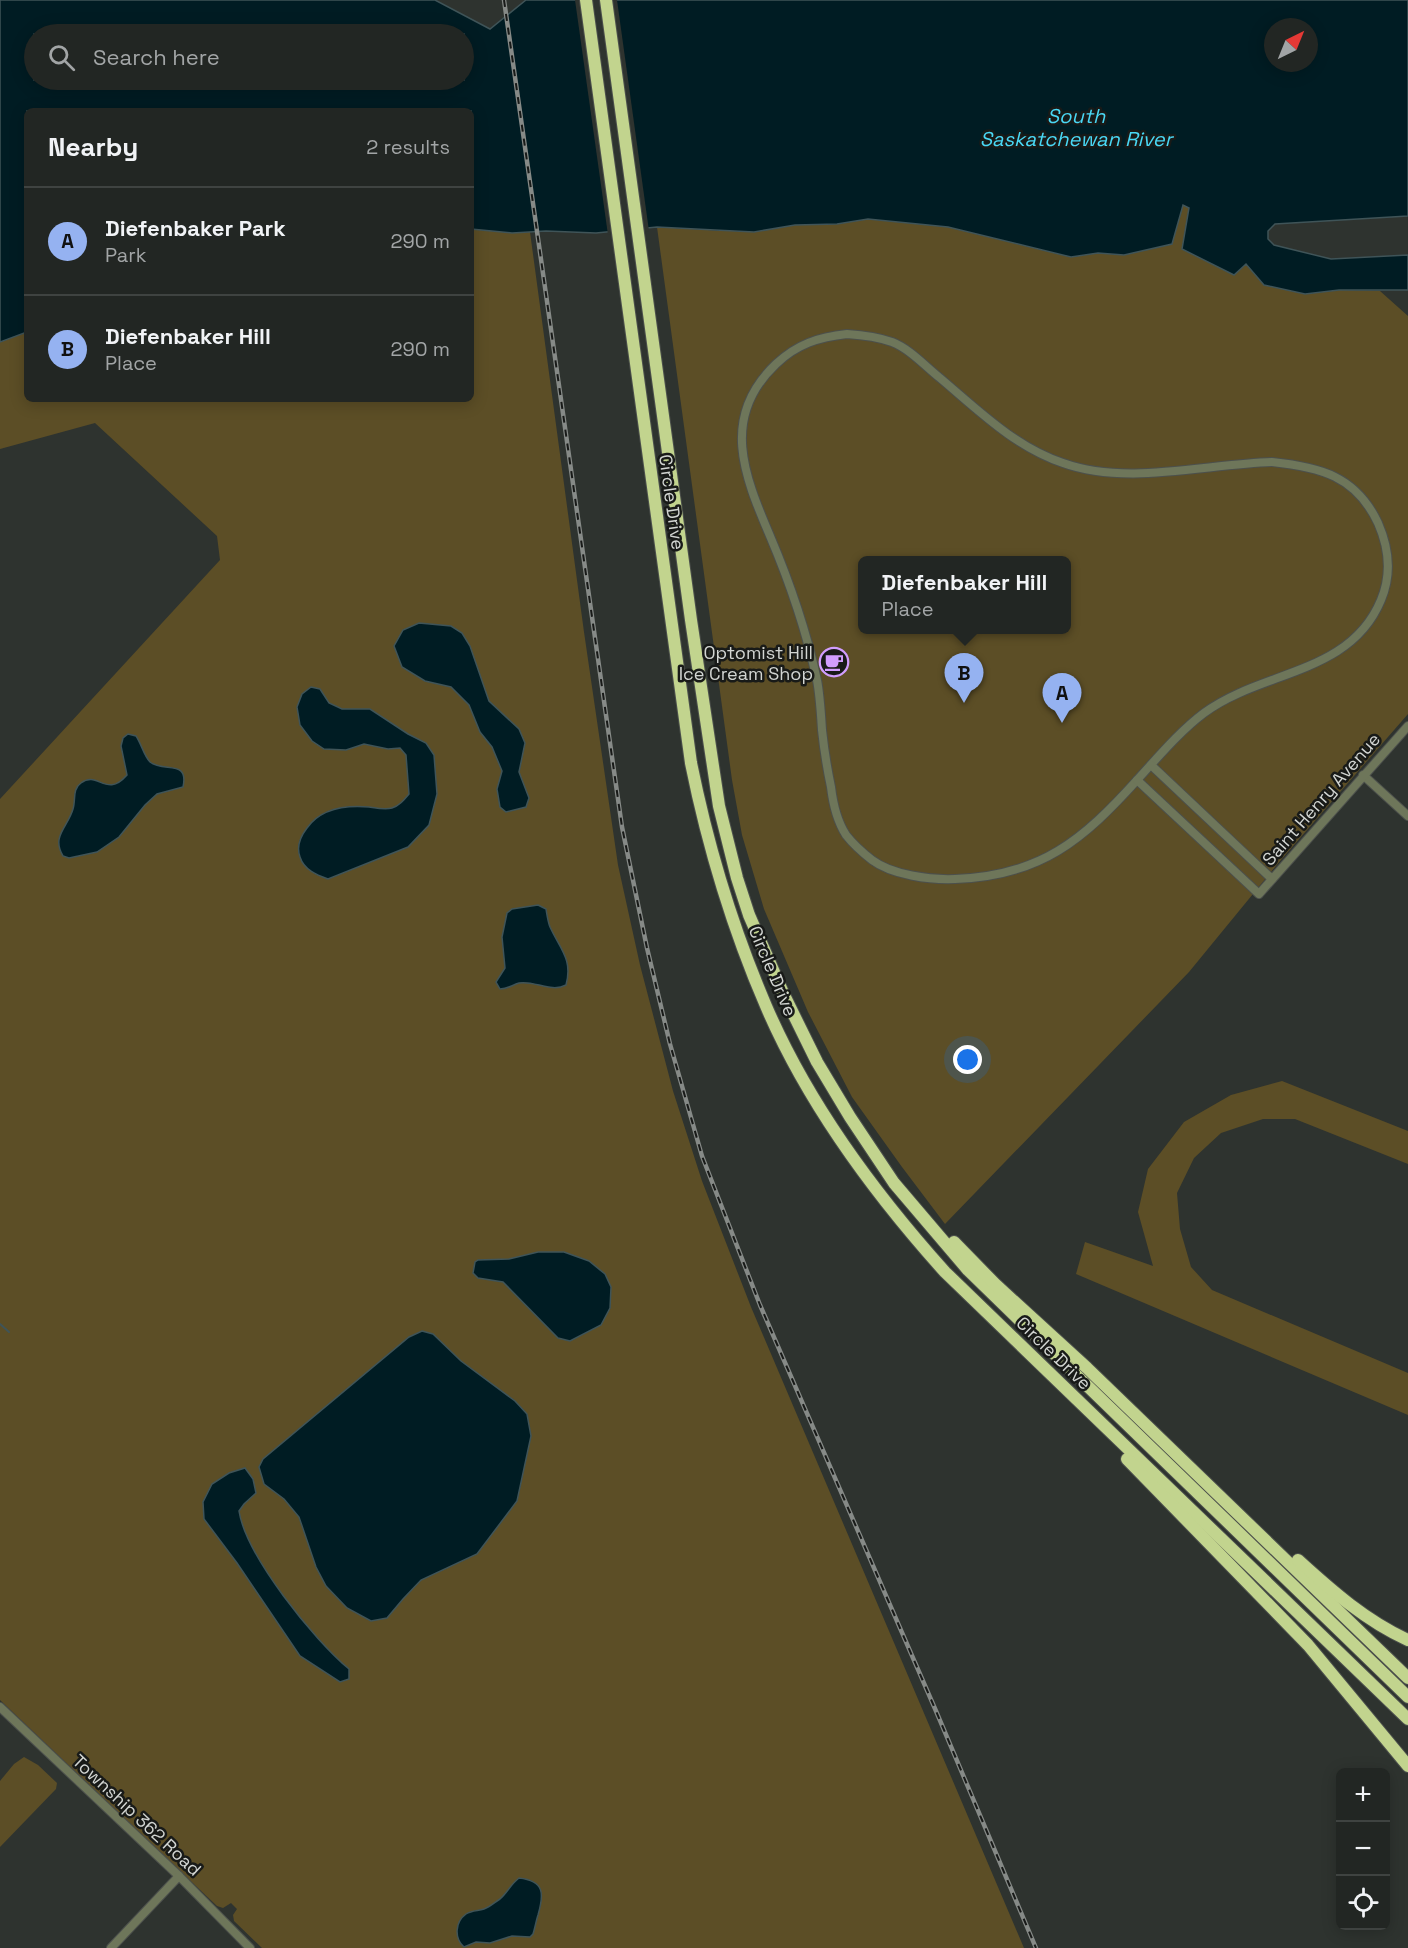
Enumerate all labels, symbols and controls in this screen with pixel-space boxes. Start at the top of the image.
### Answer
north arrow [1264,18,1318,72]
search box [24,24,474,90]
icon: search [45,41,78,74]
text: Search here [93,43,220,71]
water label: South Saskatchewan River [980,103,1175,152]
text: Nearby [48,130,138,164]
text: 2 results [366,134,450,160]
text: Diefenbaker Park [105,214,286,242]
text: A [61,228,74,254]
text: 290 m [391,228,450,254]
text: Park [105,242,147,268]
text: Diefenbaker Hill [105,322,271,350]
text: B [61,336,74,362]
text: 290 m [391,336,450,362]
text: Place [105,350,157,376]
street label: Circle Drive [654,453,690,551]
popup [858,556,1071,634]
text: Diefenbaker Hill [882,568,1047,596]
text: Place [882,596,934,622]
place label: Optomist Hill Ice Cream Shop [679,641,813,685]
cafe icon: Optomist Hill Ice Cream Shop [818,646,850,678]
pin: B [944,654,984,703]
pin: A [1042,674,1082,723]
street label: Saint Henry Avenue [1257,728,1385,870]
street label: Circle Drive [744,922,802,1020]
your location [953,1045,982,1074]
street label: Circle Drive [1011,1311,1097,1395]
street label: Township 362 Road [68,1749,206,1881]
map controls [1336,1768,1390,1930]
button: + [1336,1768,1390,1822]
button: − [1336,1822,1390,1876]
button: locate [1336,1876,1390,1930]

